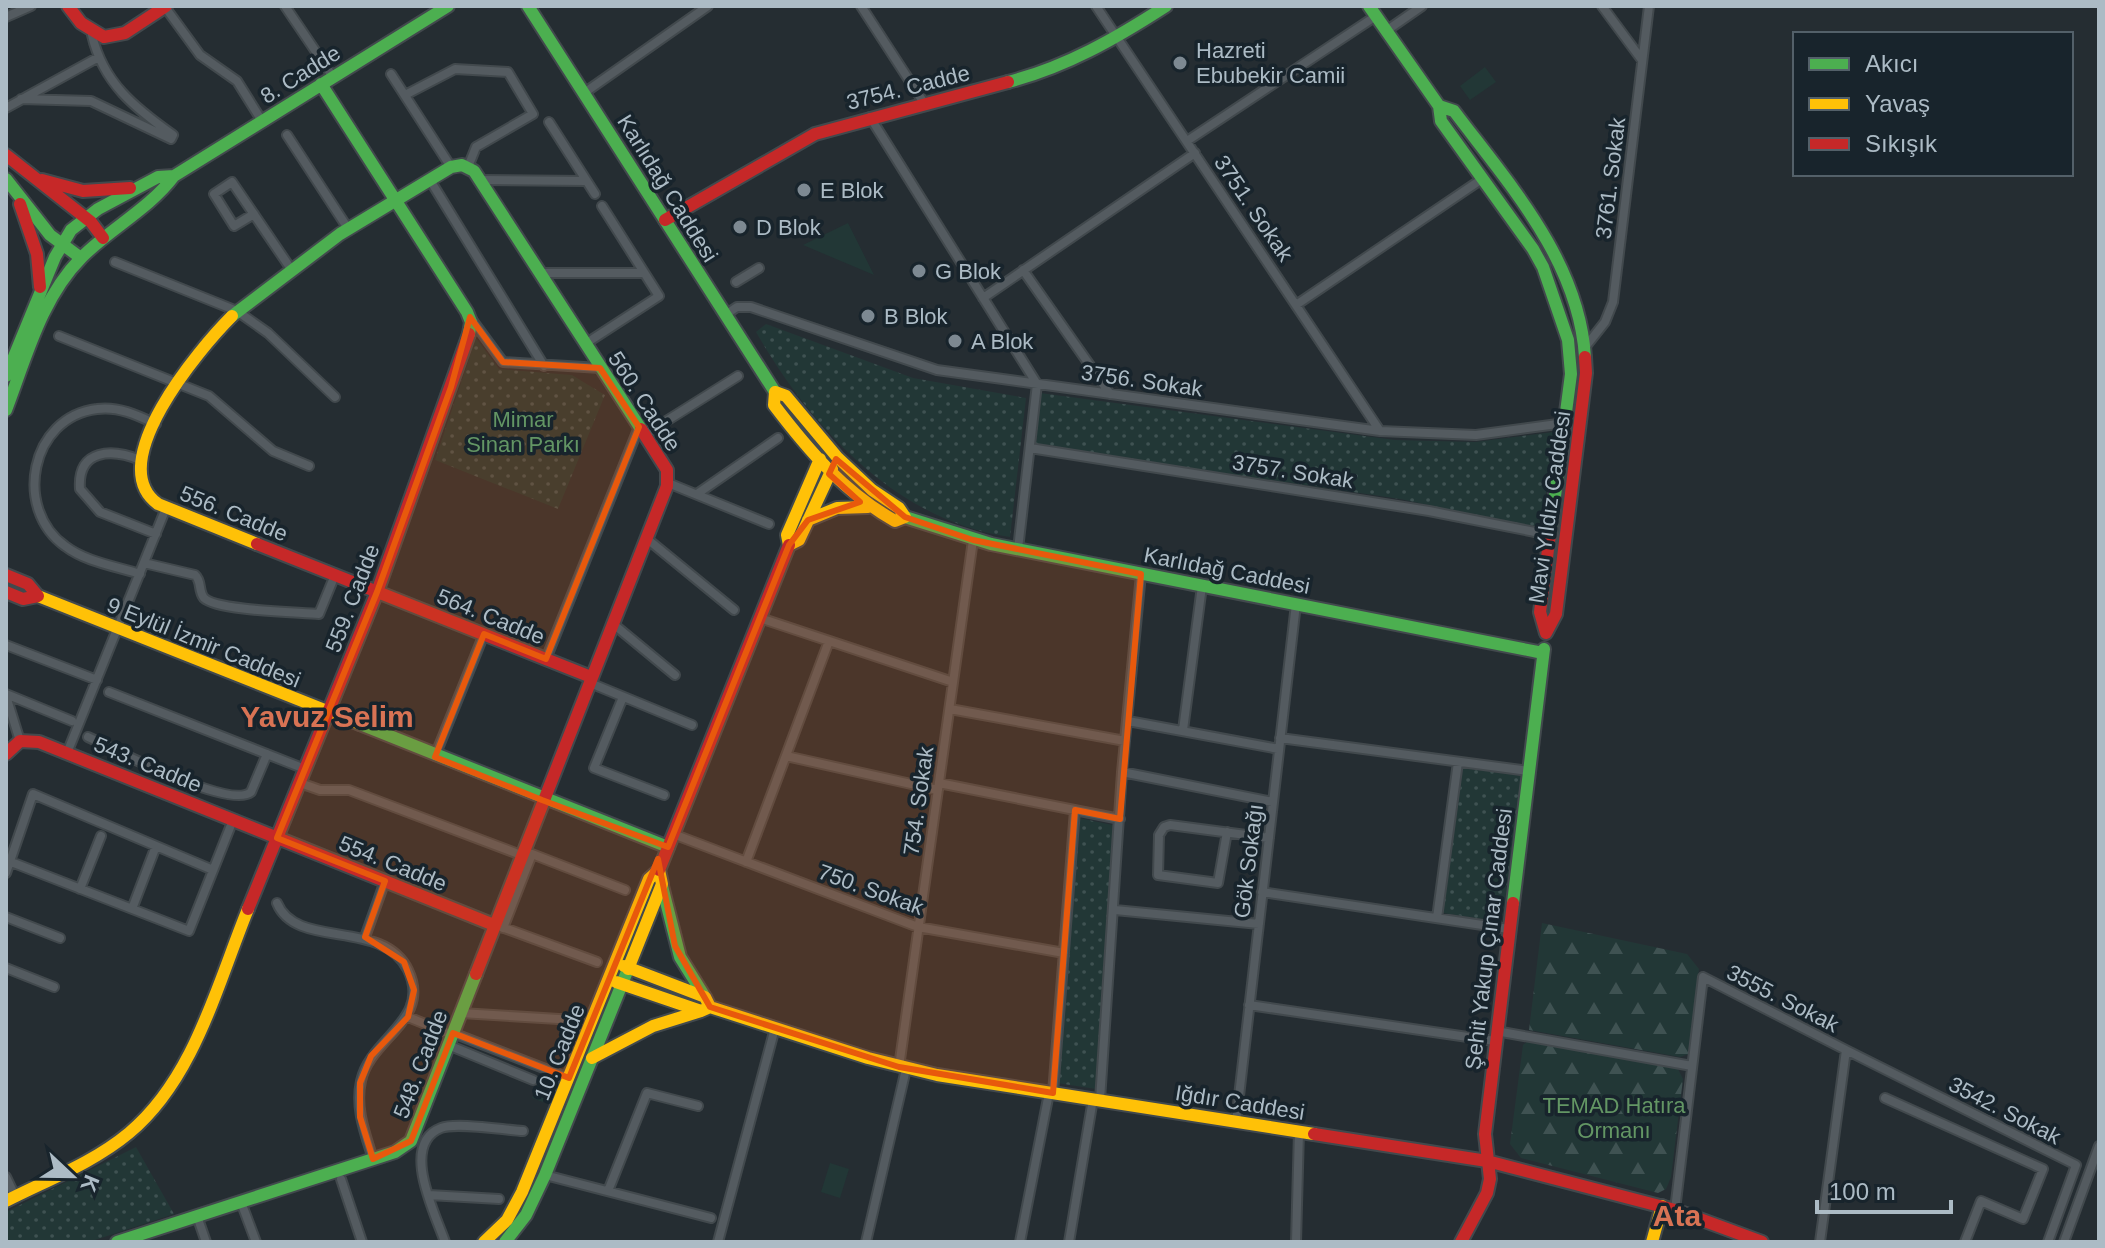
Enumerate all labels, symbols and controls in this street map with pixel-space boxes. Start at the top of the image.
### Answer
legend [1793,32,2073,176]
place label: Hazreti Ebubekir Camii [1196,38,1345,88]
street label: 8. Cadde [256,40,345,109]
text: Akıcı [1865,50,1918,77]
marker: Hazreti Ebubekir Camii [1171,54,1189,72]
street label: 3754. Cadde [844,60,972,115]
text: Yavaş [1865,90,1930,117]
street label: Karlıdağ Caddesi [612,110,723,266]
street label: 3761. Sokak [1591,115,1630,240]
text: Sıkışık [1865,130,1938,157]
street label: 3751. Sokak [1209,151,1299,267]
place label: E Blok [820,178,885,203]
marker: E Blok [795,181,813,199]
place label: D Blok [756,215,822,240]
marker: D Blok [731,218,749,236]
place label: G Blok [935,259,1002,284]
marker: G Blok [910,262,928,280]
place label: B Blok [884,304,949,329]
marker: B Blok [859,307,877,325]
place label: A Blok [971,329,1034,354]
marker: A Blok [946,332,964,350]
street label: 560. Cadde [603,347,686,456]
street label: 3756. Sokak [1080,360,1205,402]
park label: Mimar Sinan Parkı [466,407,580,457]
street label: Mavi Yıldız Caddesi [1524,409,1575,605]
street label: 3757. Sokak [1231,450,1356,494]
street label: 556. Cadde [176,481,291,546]
street label: 559. Cadde [320,541,385,656]
street label: Karlıdağ Caddesi [1142,542,1312,599]
street label: 564. Cadde [433,584,548,649]
street label: 9 Eylül İzmir Caddesi [103,592,304,693]
district label: Yavuz Selim [240,700,414,733]
street label: 543. Cadde [90,732,205,797]
street label: 754. Sokak [898,744,939,857]
street label: Gök Sokağı [1229,802,1268,920]
street label: Şehit Yakup Çınar Caddesi [1460,807,1517,1071]
street label: 554. Cadde [335,831,450,896]
street label: 750. Sokak [815,859,928,920]
street label: 3555. Sokak [1723,960,1844,1038]
street label: 10. Cadde [529,1000,590,1104]
street label: 548. Cadde [388,1007,453,1122]
street label: 3542. Sokak [1945,1072,2066,1150]
street label: Iğdır Caddesi [1173,1080,1307,1125]
park label: TEMAD Hatıra Ormanı [1542,1093,1686,1143]
north arrow [32,1136,112,1216]
scale bar [1817,1164,1951,1214]
text: K [75,1171,105,1195]
text: 100 m [1829,1178,1896,1205]
district label: Ata [1653,1199,1701,1232]

